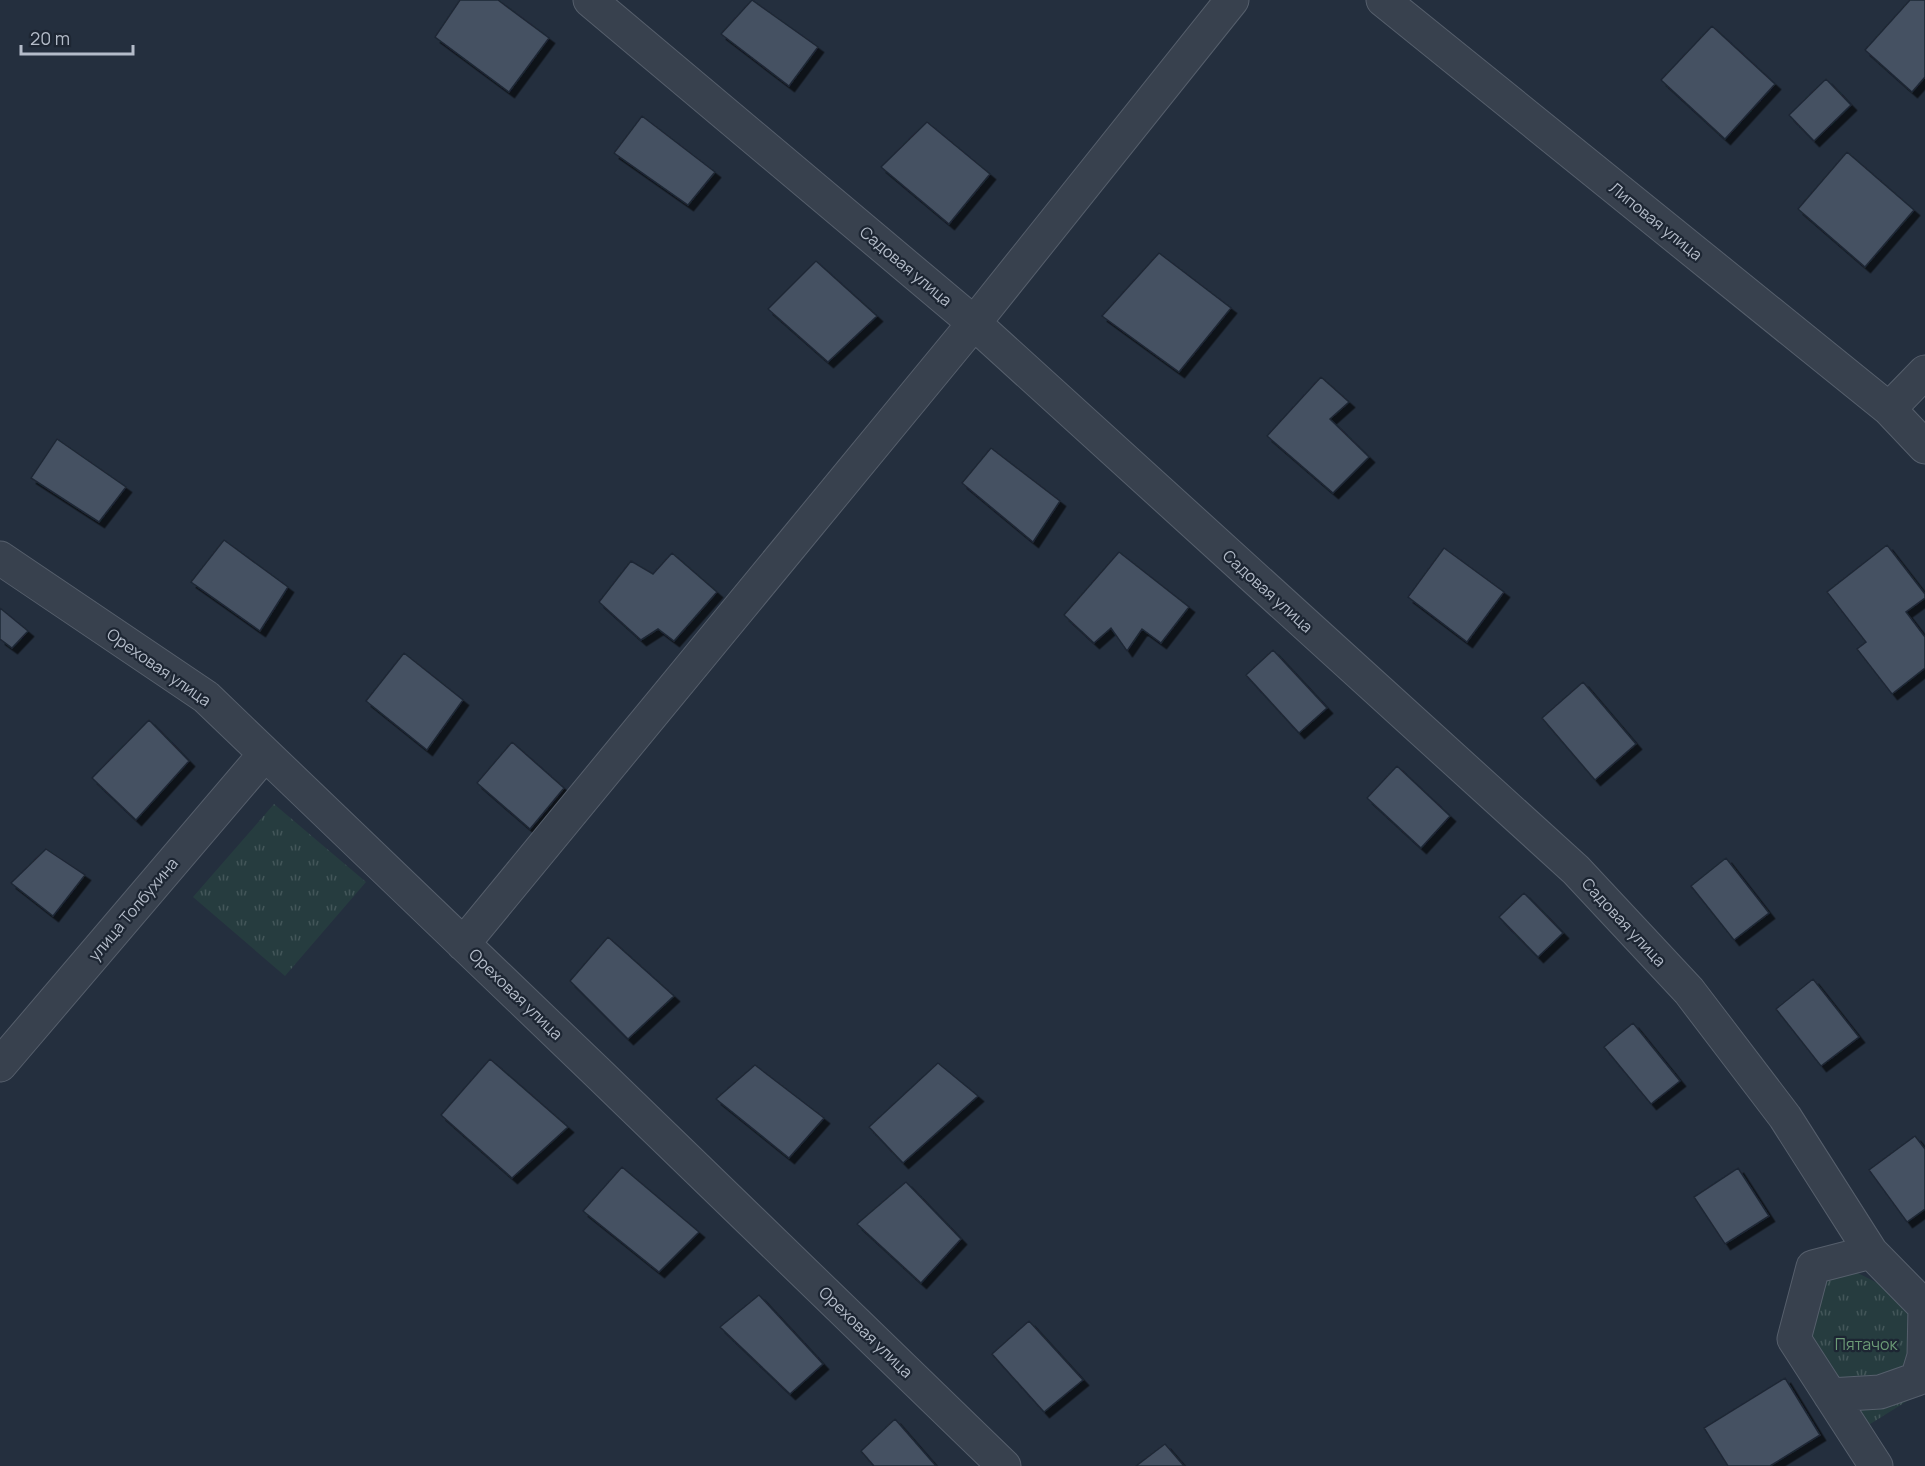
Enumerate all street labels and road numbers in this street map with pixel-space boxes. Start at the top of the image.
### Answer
street label: Липовая улица [1605,177,1707,265]
street label: Садовая улица [855,221,957,311]
street label: Садовая улица [1218,545,1318,637]
street label: Ореховая улица [103,623,215,711]
street label: улица Толбухина [83,853,183,965]
street label: Садовая улица [1577,873,1671,971]
street label: Ореховая улица [464,944,568,1044]
street label: Ореховая улица [814,1282,918,1382]

